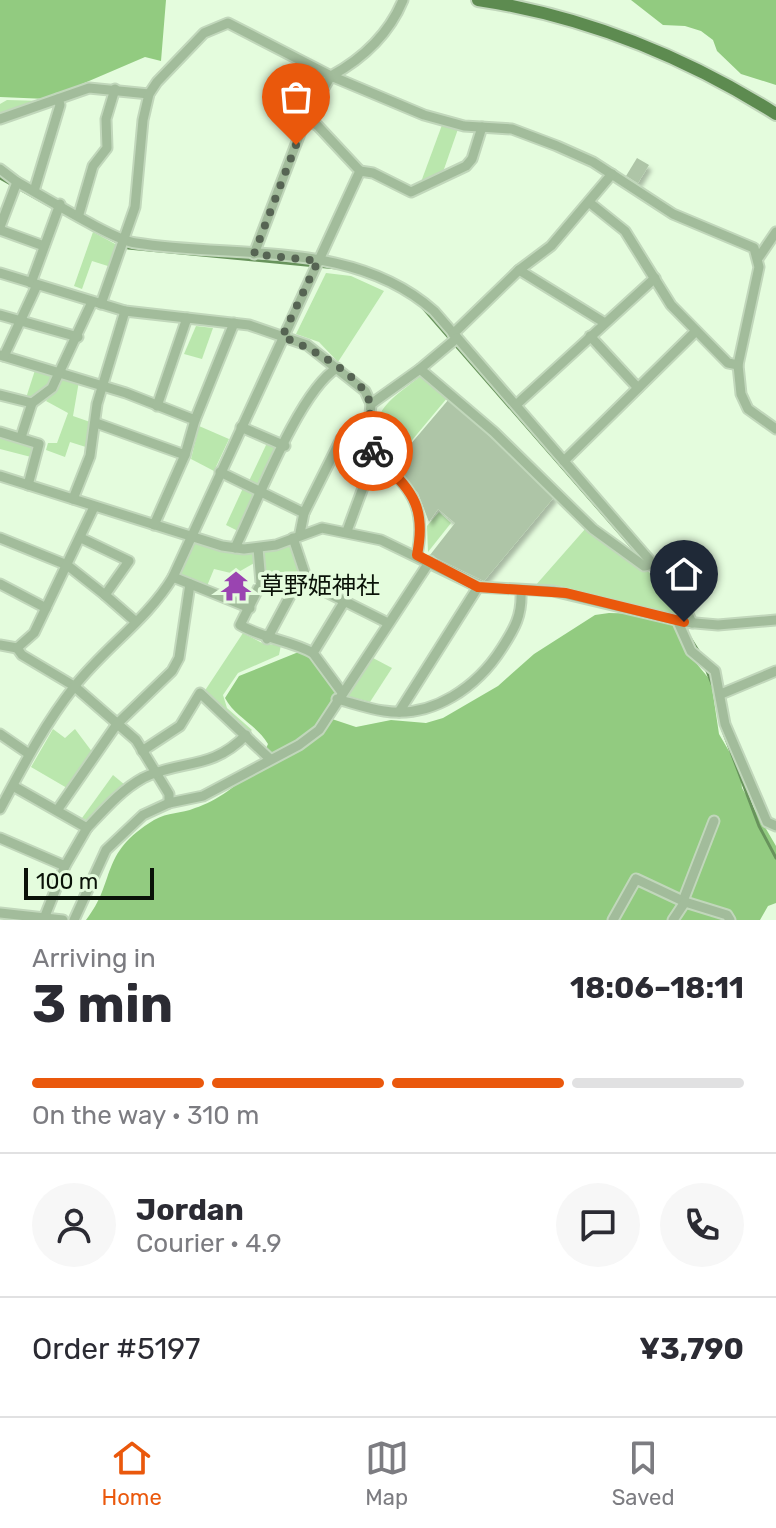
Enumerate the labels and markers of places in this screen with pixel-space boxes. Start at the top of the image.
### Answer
pin [262,63,330,145]
pin [650,540,718,622]
temple icon: 草野姫神社 [219,569,253,603]
place label: 草野姫神社 [260,572,380,600]

